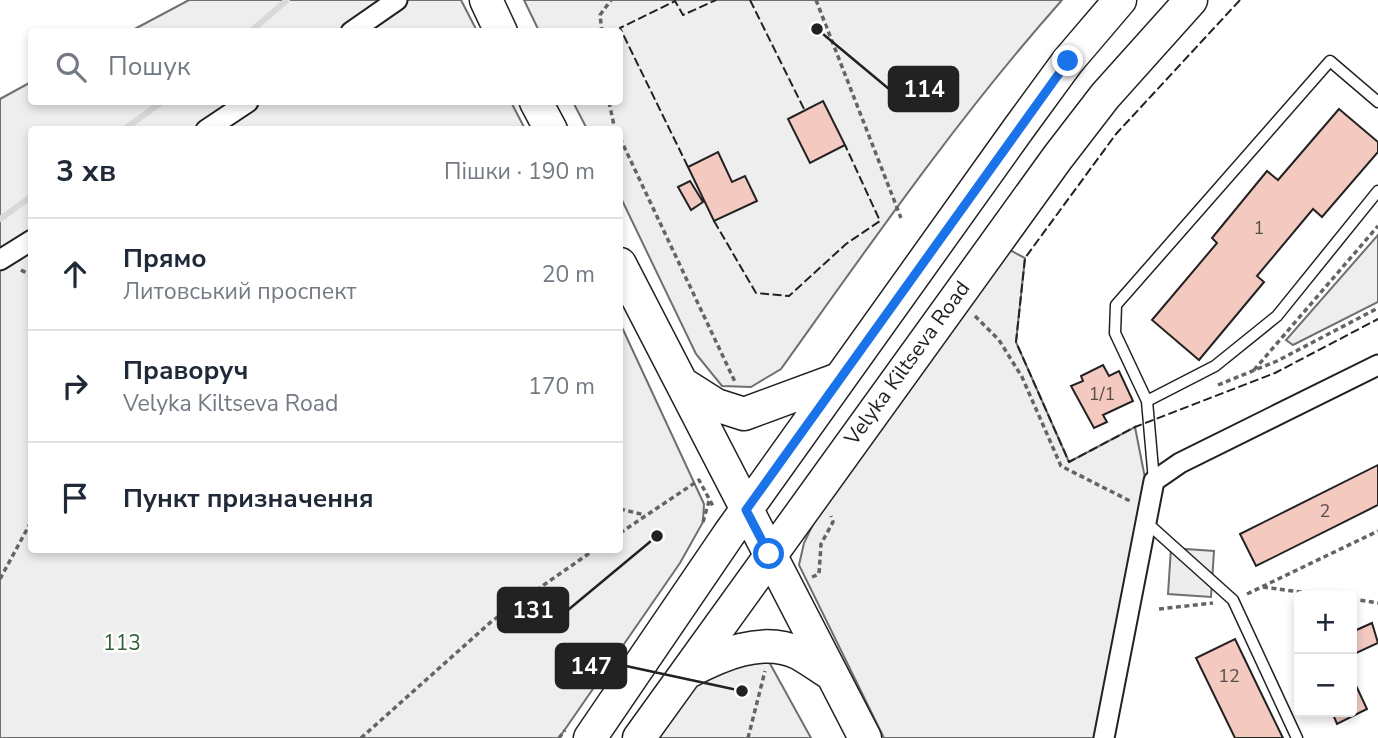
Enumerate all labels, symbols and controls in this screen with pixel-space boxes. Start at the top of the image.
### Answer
search box [28,28,623,105]
route end [1052,45,1083,76]
icon: search [52,48,90,86]
text: Пошук [108,49,190,84]
callout: 114 [889,67,958,111]
text: 114 [903,74,945,105]
text: 3 хв [56,151,116,192]
text: Пішки · 190 m [444,156,595,187]
house number: 1 [1254,216,1264,240]
text: Прямо [123,241,207,276]
icon: ahead [56,255,94,293]
text: 20 m [542,259,595,290]
street label: Velyka Kiltseva Road [837,275,976,452]
text: Литовський проспект [123,276,357,307]
text: Праворуч [123,353,248,388]
icon: right [56,367,94,405]
text: 170 m [528,371,595,402]
house number: 1/1 [1089,382,1115,406]
text: Velyka Kiltseva Road [123,388,338,419]
icon: arrive [56,479,94,517]
text: Пункт призначення [123,481,374,516]
house number: 2 [1320,499,1330,523]
route start [753,538,784,569]
callout: 131 [498,588,568,632]
map controls [1294,591,1357,717]
button: + [1294,591,1357,654]
text: 131 [512,595,554,626]
park label: 113 [103,629,141,657]
callout: 147 [556,644,626,688]
text: 147 [570,651,612,682]
button: − [1294,654,1357,717]
house number: 12 [1218,664,1240,688]

